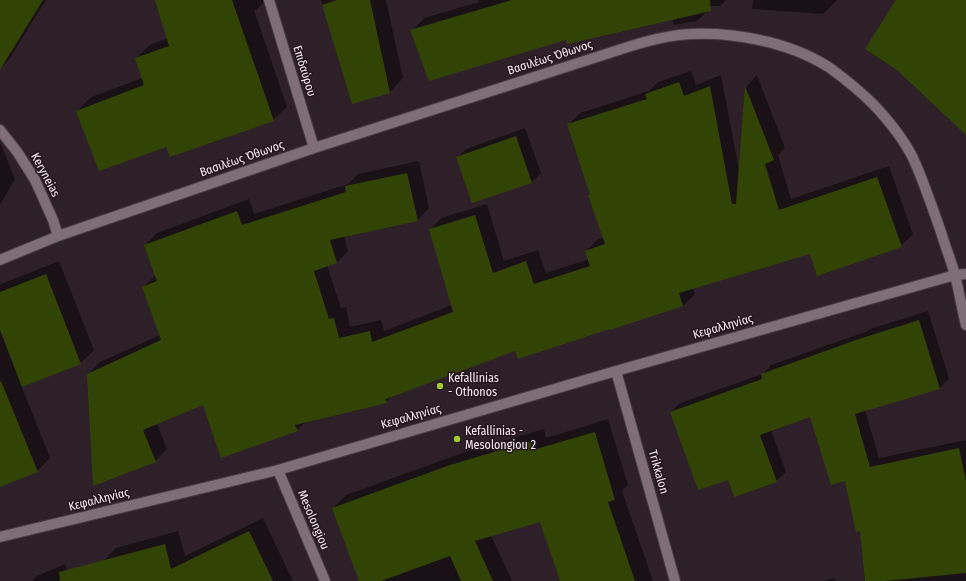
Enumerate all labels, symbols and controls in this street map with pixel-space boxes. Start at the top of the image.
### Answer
street label: Βασιλέως Όθωνος [506,38,594,78]
street label: Επιδαύρου [289,44,319,98]
street label: Βασιλέως Όθωνος [198,138,286,180]
street label: Keryneias [27,150,63,200]
street label: Κεφαλληνίας [691,312,755,342]
place label: Kefallinias - Othonos [448,372,499,400]
marker: Kefallinias - Othonos [435,381,445,391]
street label: Κεφαλληνίας [379,402,443,432]
place label: Kefallinias - Mesolongiou 2 [465,425,536,453]
marker: Kefallinias - Mesolongiou 2 [452,434,462,444]
street label: Trikkalon [645,448,671,496]
street label: Κεφαλληνίας [67,486,131,514]
street label: Mesolongiou [294,488,332,552]

